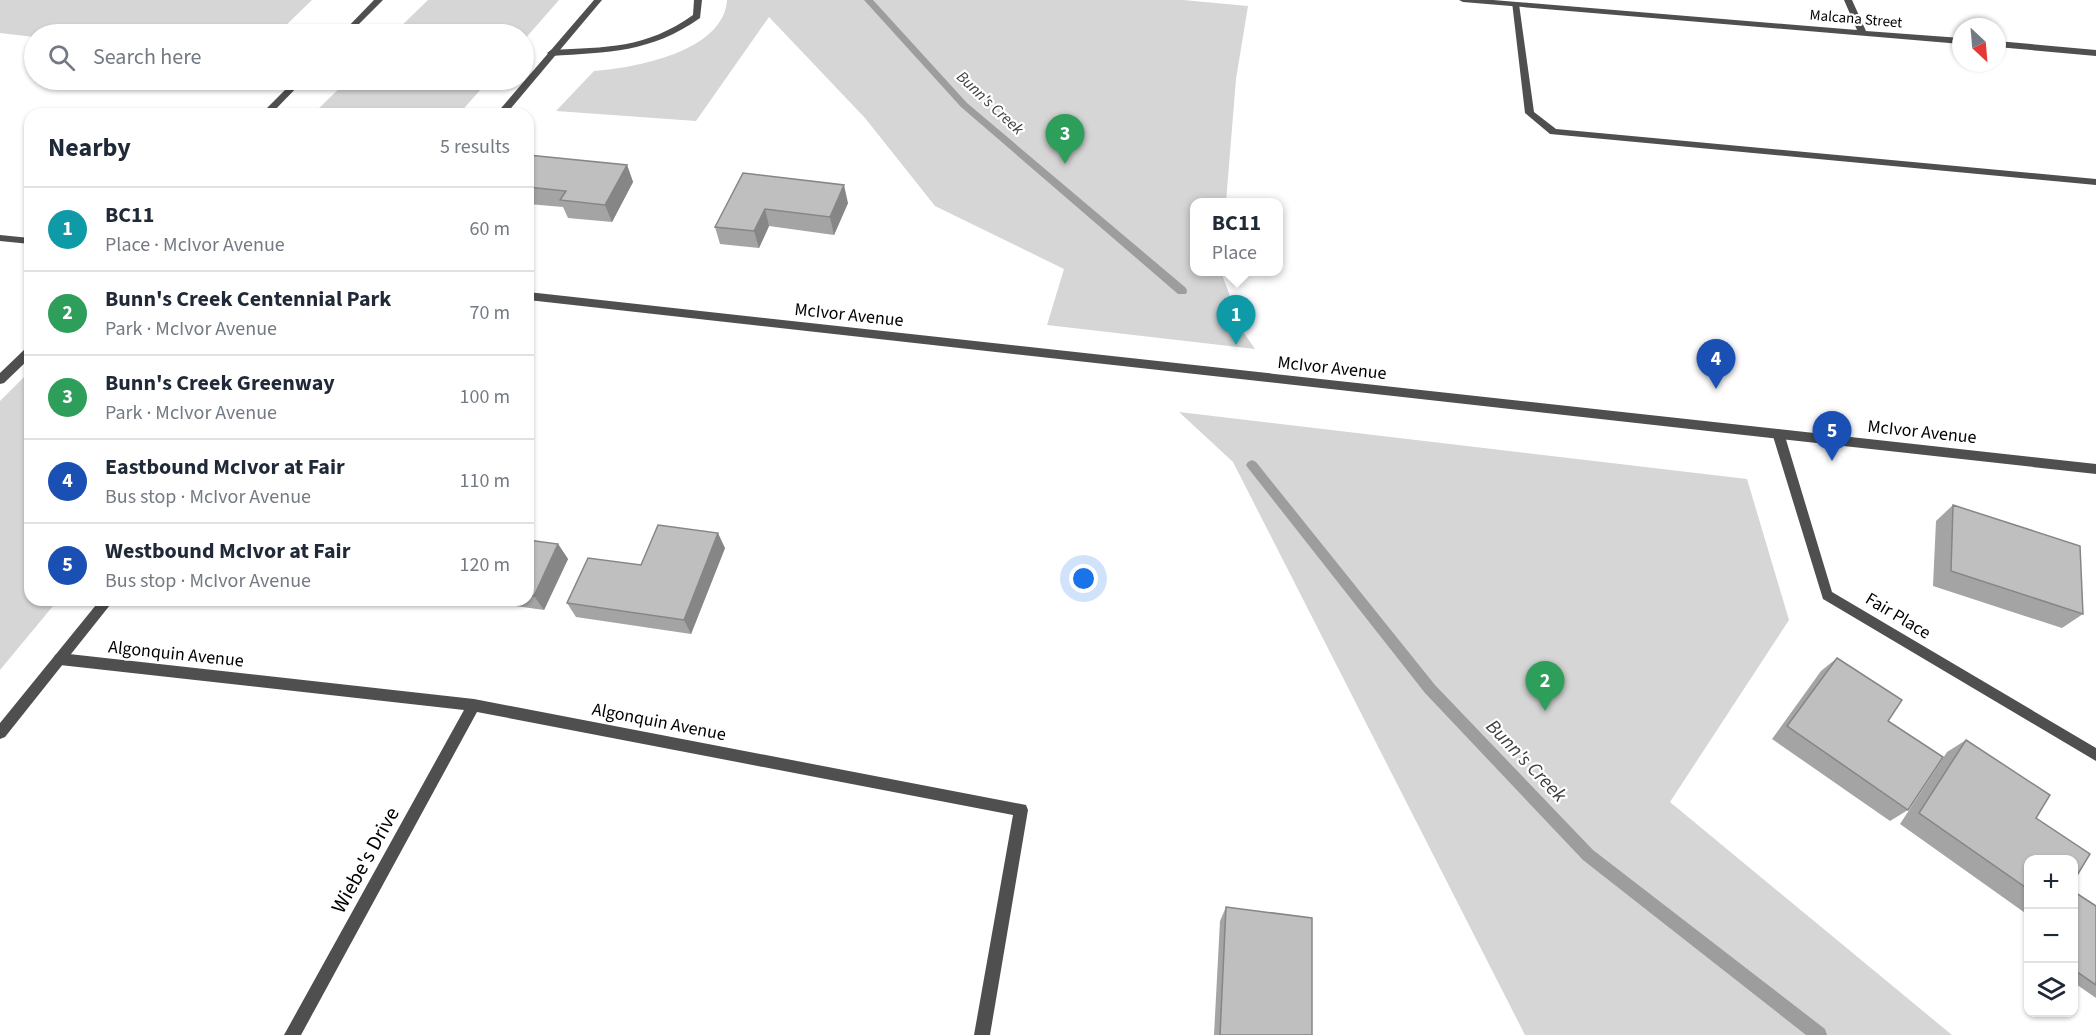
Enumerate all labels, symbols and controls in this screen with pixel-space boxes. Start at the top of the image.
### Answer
street label: Malcana Street [1809,4,1903,34]
north arrow [1952,18,2006,72]
search box [24,24,534,90]
icon: search [45,41,78,74]
text: Search here [93,41,201,73]
water label: Bunn's Creek [952,66,1029,140]
pin: 3 [1046,114,1084,164]
text: Nearby [48,129,131,166]
text: 5 results [440,133,510,161]
popup [1190,198,1283,276]
text: BC11 [105,199,154,231]
text: BC11 [1212,207,1261,239]
text: 1 [62,215,73,243]
text: 60 m [470,215,510,243]
text: Place · McIvor Avenue [105,231,285,259]
text: Place [1212,239,1257,267]
text: Bunn's Creek Centennial Park [105,283,391,315]
pin: 1 [1216,296,1256,345]
street label: McIvor Avenue [793,297,905,333]
text: 2 [62,299,73,327]
text: 70 m [470,299,510,327]
text: Park · McIvor Avenue [105,315,277,343]
pin: 4 [1696,340,1736,389]
street label: McIvor Avenue [1276,350,1388,386]
text: Bunn's Creek Greenway [105,367,335,399]
text: 3 [62,383,73,411]
text: 100 m [460,383,510,411]
text: Park · McIvor Avenue [105,399,277,427]
pin: 5 [1812,412,1852,461]
street label: McIvor Avenue [1866,414,1978,450]
text: Eastbound McIvor at Fair [105,451,345,483]
text: 4 [62,467,73,495]
text: 110 m [460,467,510,495]
text: Bus stop · McIvor Avenue [105,483,311,511]
text: Westbound McIvor at Fair [105,535,350,567]
text: 5 [62,551,73,579]
text: 120 m [460,551,510,579]
your location [1069,564,1098,593]
text: Bus stop · McIvor Avenue [105,567,311,595]
street label: Fair Place [1861,587,1935,645]
street label: Algonquin Avenue [107,634,245,674]
pin: 2 [1526,662,1564,711]
street label: Algonquin Avenue [590,697,728,747]
water label: Bunn's Creek [1479,713,1573,809]
street label: Wiebe's Drive [323,801,407,919]
map controls [2024,855,2078,1017]
button: + [2024,855,2078,909]
button: − [2024,909,2078,963]
button: layers [2024,963,2078,1017]

